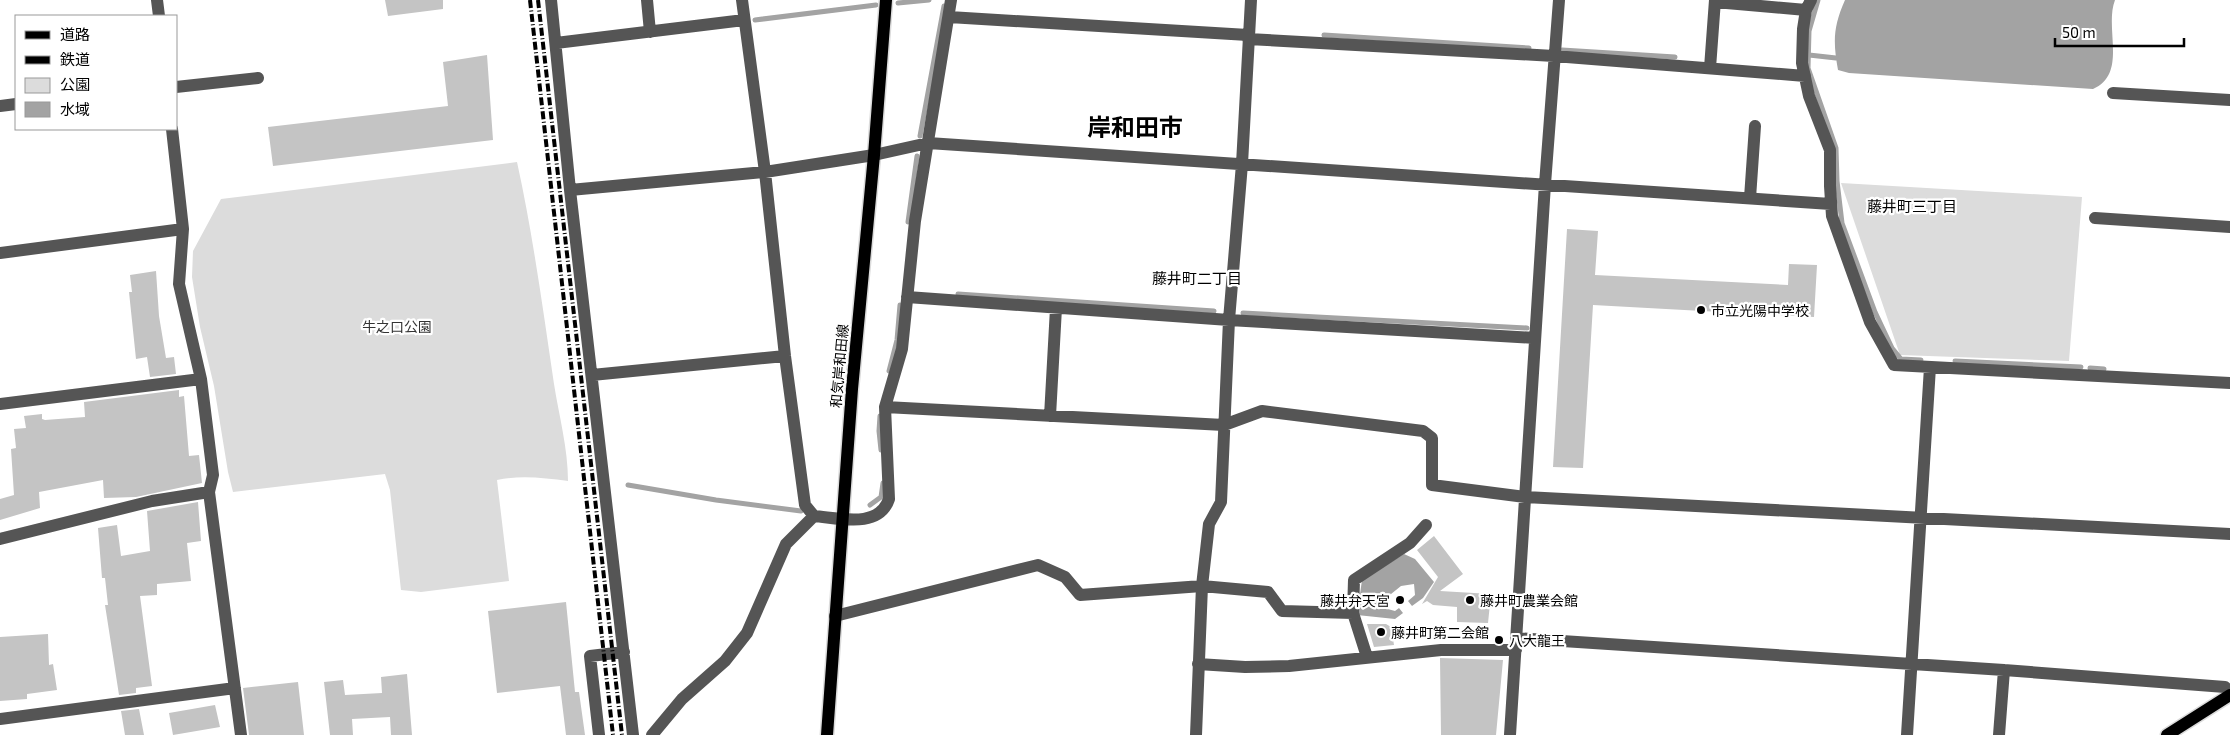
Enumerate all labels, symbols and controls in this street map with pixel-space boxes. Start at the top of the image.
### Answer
legend [15,15,178,130]
scale bar [2055,15,2184,47]
text: 50 m [2062,23,2096,41]
text: 道路 [60,25,90,43]
text: 鉄道 [60,50,90,68]
text: 公園 [60,75,90,93]
text: 水域 [60,100,90,118]
district label: 岸和田市 [1087,112,1183,141]
district label: 藤井町三丁目 [1867,197,1957,215]
district label: 藤井町二丁目 [1152,269,1242,287]
place label: 市立光陽中学校 [1711,302,1809,319]
marker: 市立光陽中学校 [1695,304,1707,316]
park label: 牛之口公園 [362,318,432,335]
street label: 和気岸和田線 [827,323,851,409]
place label: 藤井弁天宮 [1320,592,1390,609]
place label: 藤井町農業会館 [1480,592,1578,609]
marker: 藤井弁天宮 [1394,594,1406,606]
marker: 藤井町農業会館 [1464,594,1476,606]
place label: 藤井町第二会館 [1391,624,1489,641]
marker: 藤井町第二会館 [1375,626,1387,638]
place label: 八大龍王 [1509,632,1565,649]
marker: 八大龍王 [1493,634,1505,646]

